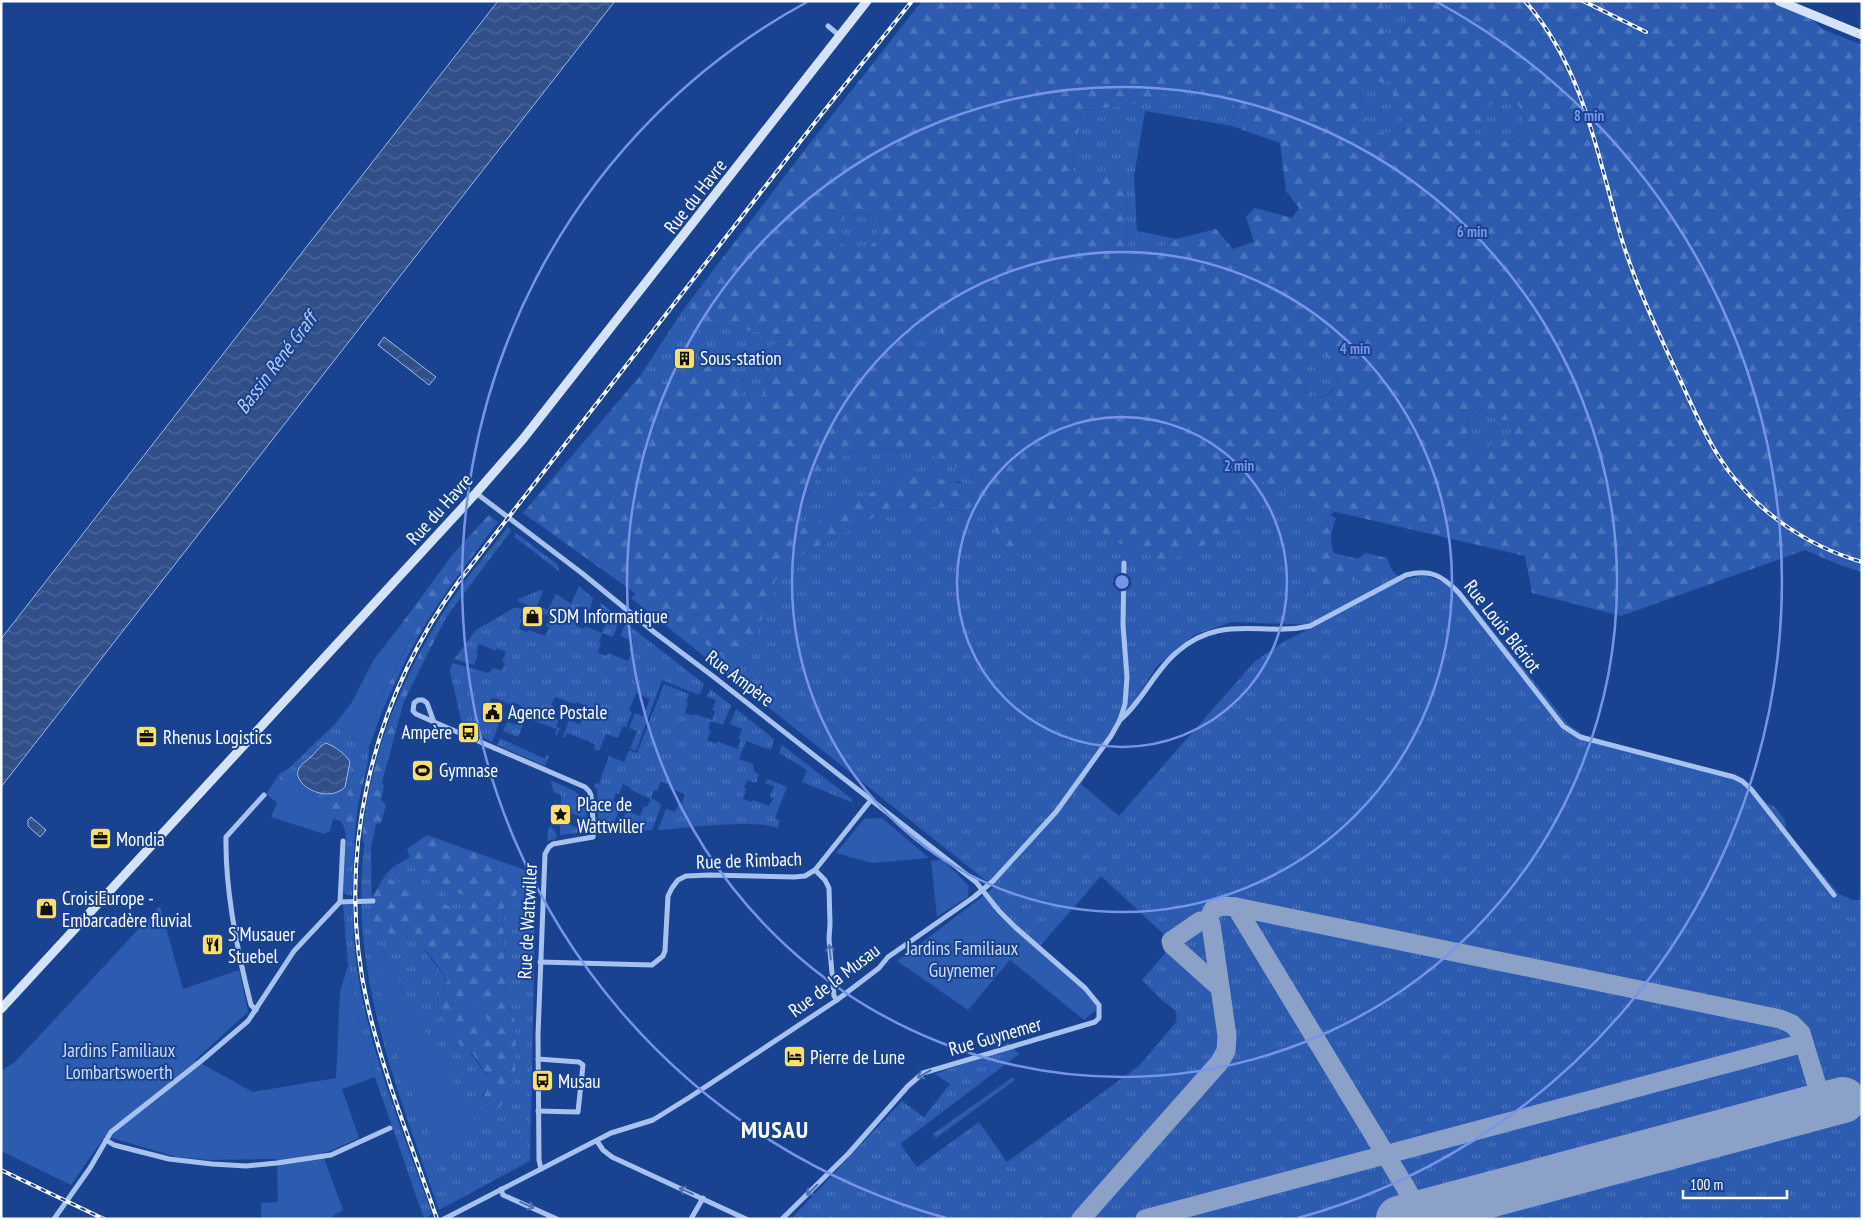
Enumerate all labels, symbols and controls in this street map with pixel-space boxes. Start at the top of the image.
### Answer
text: 8 min [1574,106,1604,125]
street label: Rue du Havre [658,154,732,238]
text: 6 min [1457,222,1487,241]
water label: Bassin René Graff [229,303,325,419]
text: 4 min [1340,339,1370,358]
building icon: Sous-station [672,346,696,370]
place label: Sous-station [700,346,782,370]
text: 2 min [1224,456,1254,475]
street label: Rue du Havre [401,468,477,550]
centre of rings [1113,573,1131,591]
street label: Rue Louis Blériot [1459,575,1547,678]
shop icon: SDM Informatique [521,604,545,628]
place label: SDM Informatique [549,604,668,628]
street label: Rue Ampère [701,645,779,712]
public building icon: Agence Postale [480,700,504,724]
place label: Agence Postale [508,700,607,724]
place label: Ampère [401,720,452,744]
bus stop icon: Ampère [456,720,480,744]
office icon: Rhenus Logistics [135,725,159,749]
place label: Rhenus Logistics [163,725,272,749]
sports icon: Gymnase [411,758,435,782]
place label: Gymnase [439,758,498,782]
place label: Place de Wattwiller [577,792,645,838]
place icon: Place de Wattwiller [549,803,573,827]
office icon: Mondia [88,827,112,851]
place label: Mondia [116,827,165,851]
street label: Rue de Rimbach [696,846,802,874]
street label: Rue de Wattwiller [512,861,542,980]
place label: CroisiEurope - Embarcadère fluvial [62,886,192,932]
shop icon: CroisiEurope - Embarcadère fluvial [34,897,58,921]
place label: S'Musauer Stuebel [228,922,296,968]
restaurant icon: S'Musauer Stuebel [200,933,224,957]
park label: Jardins Familiaux Guynemer [905,936,1019,982]
street label: Rue de la Musau [784,938,884,1022]
one-way arrow [825,944,835,960]
street label: Rue Guynemer [946,1011,1045,1061]
park label: Jardins Familiaux Lombartswoerth [62,1038,176,1084]
hotel icon: Pierre de Lune [782,1045,806,1069]
place label: Pierre de Lune [810,1045,905,1069]
bus stop icon: Musau [530,1069,554,1093]
place label: Musau [558,1069,601,1093]
one-way arrow [917,1069,932,1079]
district label: MUSAU [741,1114,809,1145]
scale bar [1683,1168,1787,1200]
text: 100 m [1690,1175,1723,1194]
one-way arrow [805,1184,818,1196]
one-way arrow [679,1185,694,1195]
one-way arrow [519,1201,534,1211]

